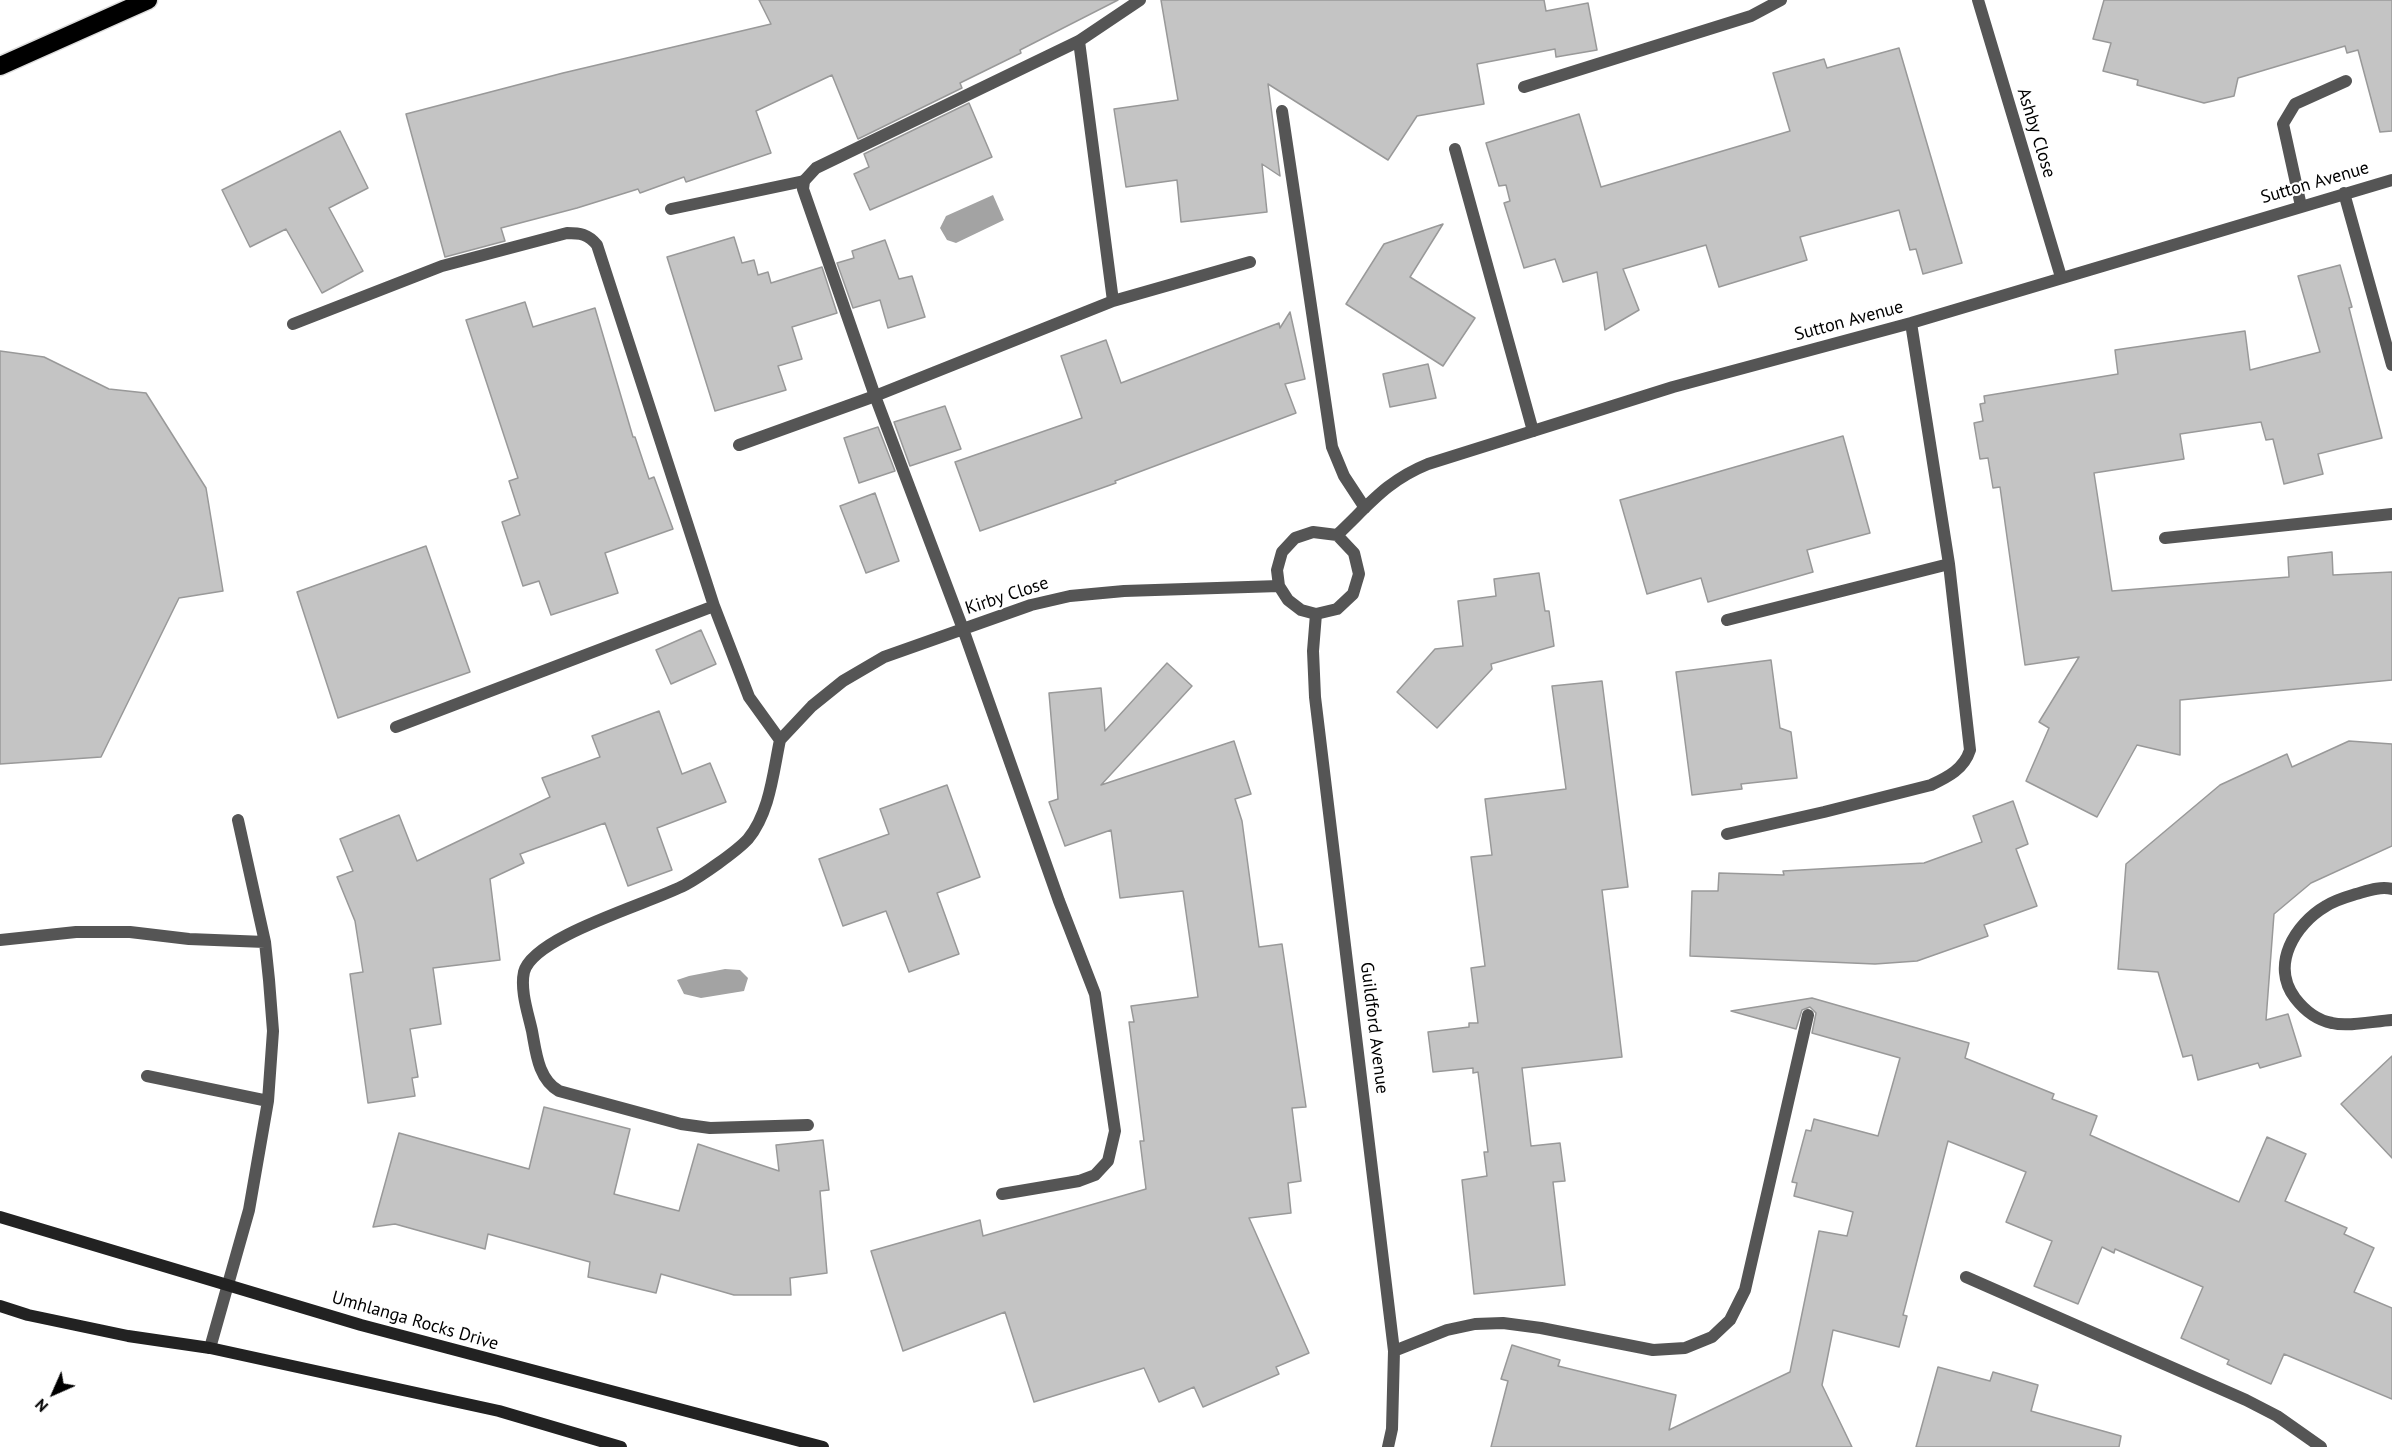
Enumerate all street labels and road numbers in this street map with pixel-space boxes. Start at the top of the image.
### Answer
street label: Ashby Close [2012,86,2060,180]
street label: Sutton Avenue [2258,157,2372,209]
street label: Sutton Avenue [1792,296,1906,346]
street label: Kirby Close [963,572,1051,620]
street label: Guildford Avenue [1355,961,1393,1095]
street label: Umhlanga Rocks Drive [329,1287,501,1355]

